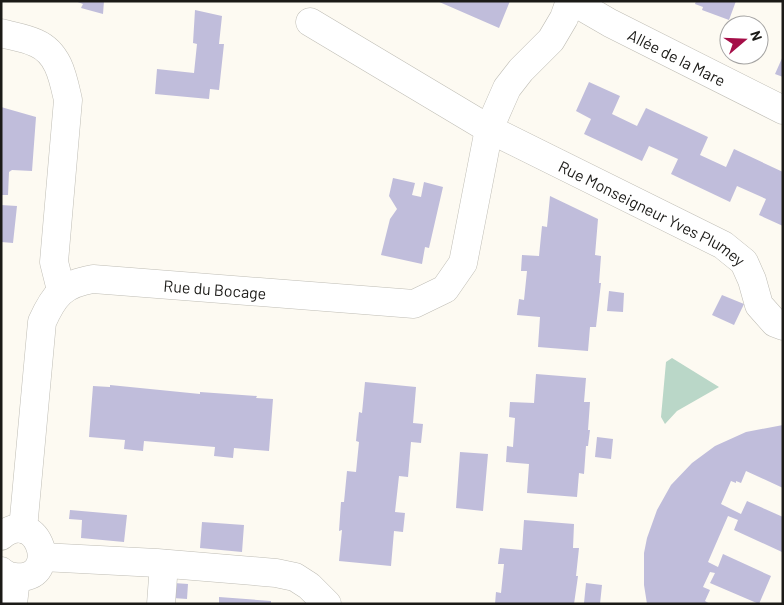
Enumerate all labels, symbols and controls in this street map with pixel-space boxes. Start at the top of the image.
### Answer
north arrow [719,15,769,65]
street label: Allée de la Mare [625,24,729,89]
text: N [747,28,766,43]
street label: Rue Monseigneur Yves Plumey [556,156,750,269]
street label: Rue du Bocage [163,275,267,302]

